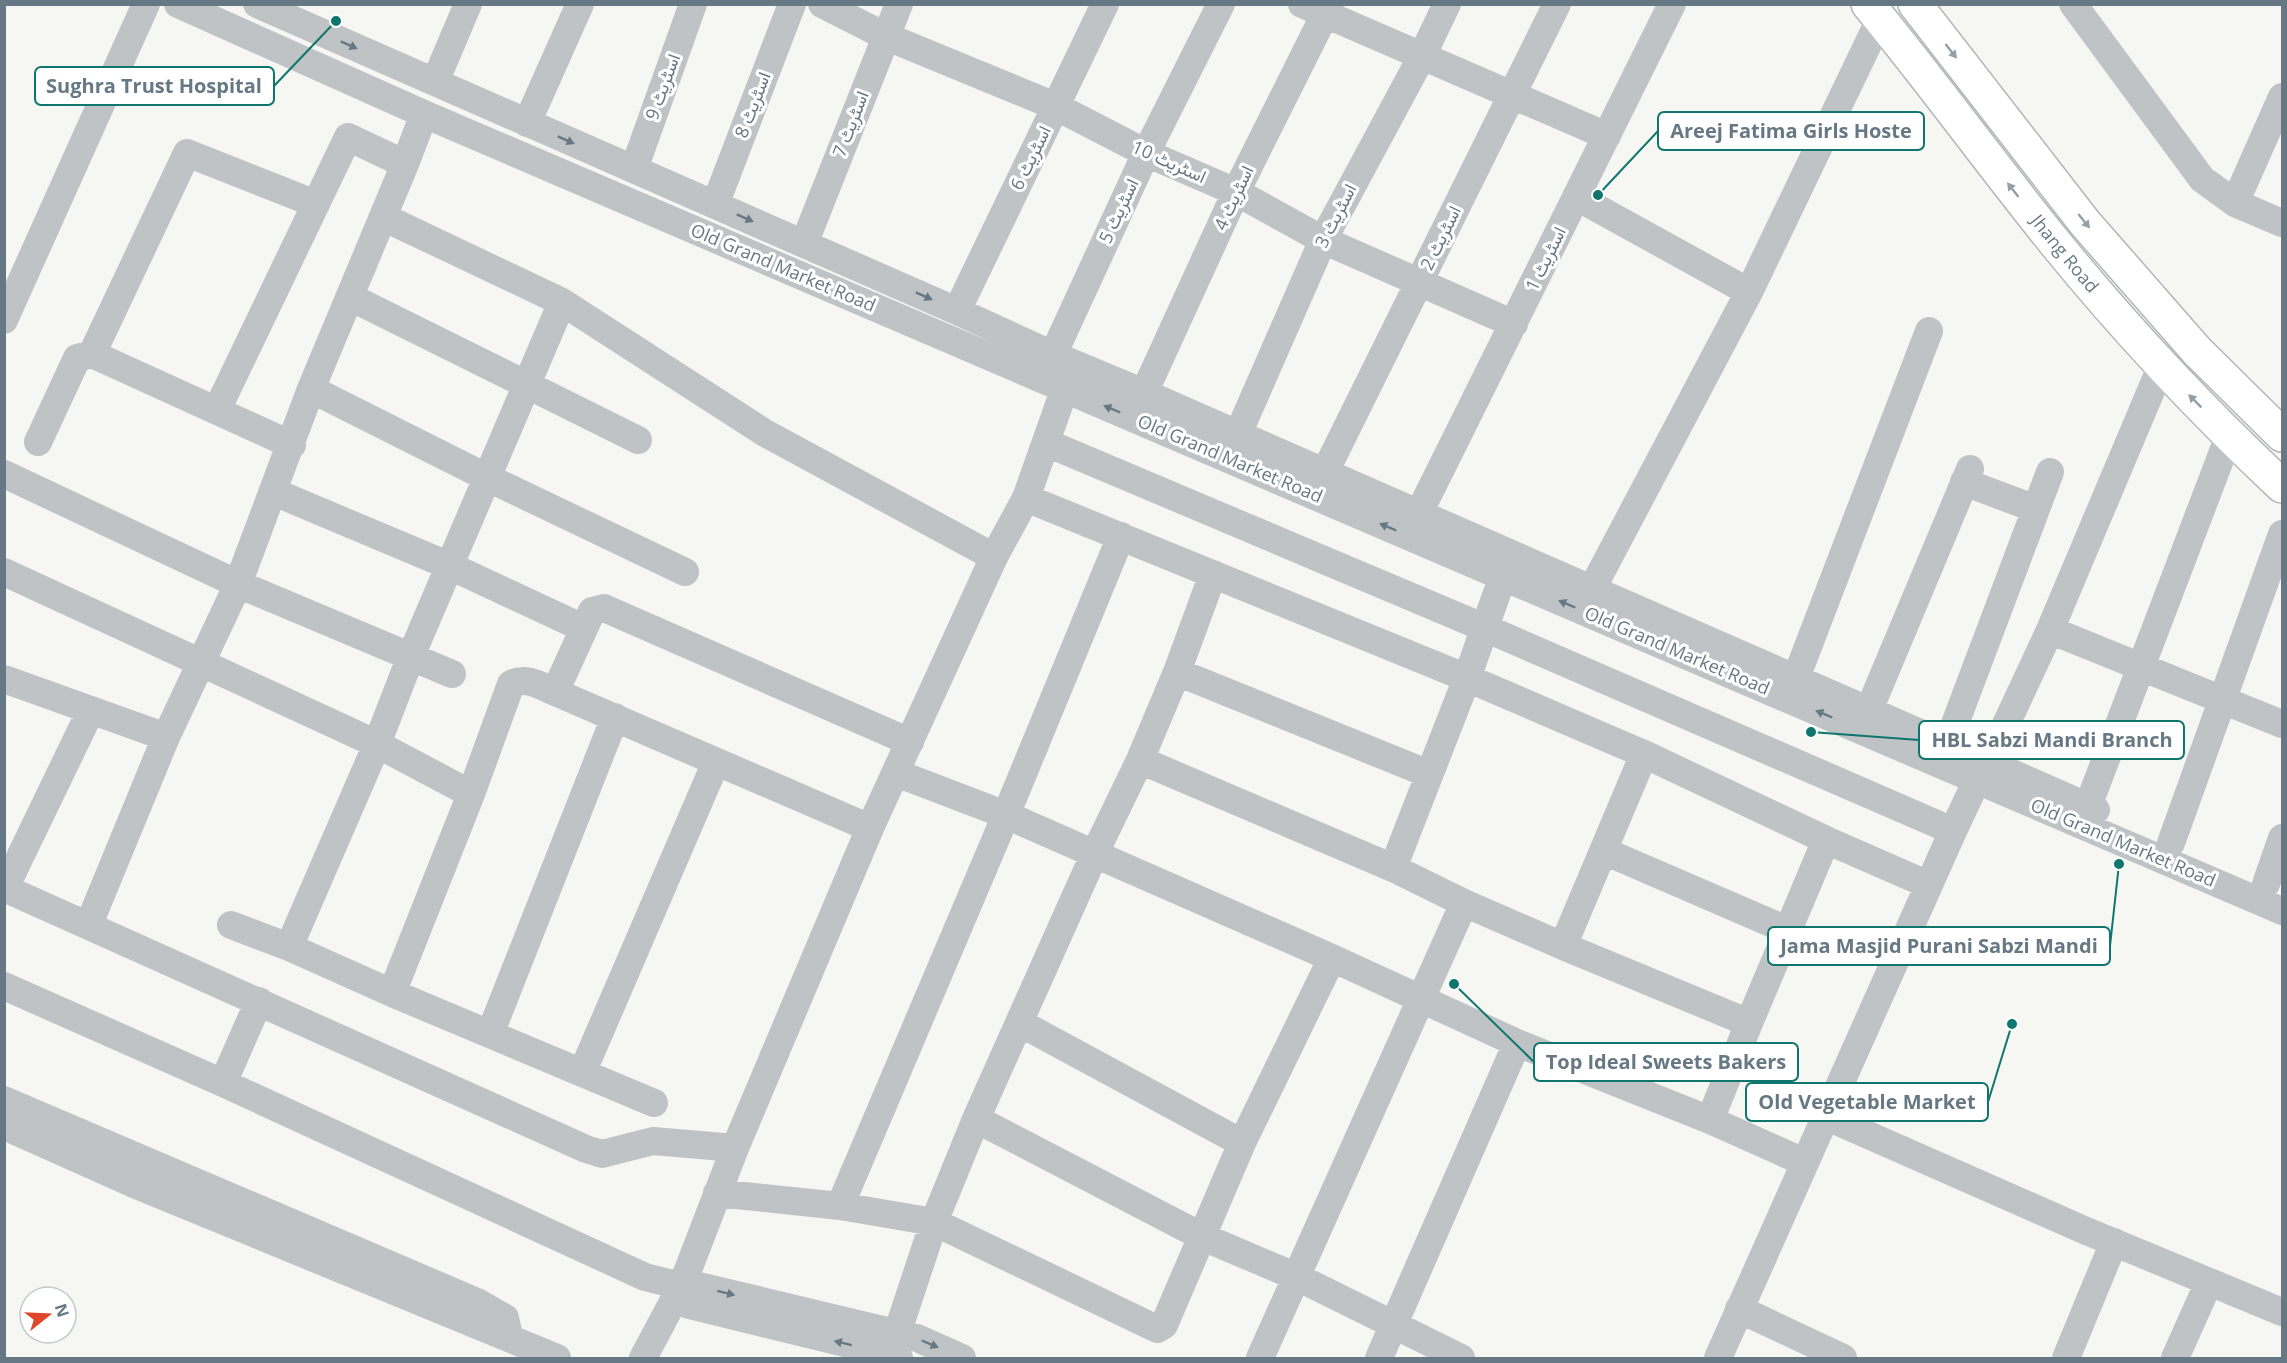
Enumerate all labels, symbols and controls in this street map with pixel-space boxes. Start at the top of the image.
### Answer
one-way arrow [341,40,359,50]
one-way arrow [1944,43,1956,58]
street label: اسٹریٹ 9 [639,50,685,123]
callout: Sughra Trust Hospital [35,67,274,105]
street label: اسٹریٹ 8 [729,68,776,141]
text: Sughra Trust Hospital [46,72,262,99]
street label: اسٹریٹ 7 [827,87,874,160]
callout: Areej Fatima Girls Hoste [1658,112,1924,150]
text: Areej Fatima Girls Hoste [1670,117,1912,144]
street label: اسٹریٹ 6 [1004,121,1056,194]
street label: اسٹریٹ 10 [1128,134,1210,188]
one-way arrow [558,135,576,145]
street label: اسٹریٹ 4 [1208,161,1258,234]
street label: اسٹریٹ 5 [1093,174,1143,247]
street label: اسٹریٹ 3 [1309,179,1361,252]
one-way arrow [2008,182,2020,197]
street label: اسٹریٹ 2 [1414,201,1466,274]
street label: Jhang Road [2025,208,2105,297]
one-way arrow [2077,213,2090,229]
one-way arrow [736,214,754,223]
street label: Old Grand Market Road [687,217,879,317]
street label: اسٹریٹ 1 [1519,222,1571,295]
one-way arrow [915,292,932,301]
one-way arrow [2188,394,2202,409]
one-way arrow [1103,404,1121,414]
street label: Old Grand Market Road [1134,408,1326,508]
one-way arrow [1379,522,1397,532]
one-way arrow [1559,599,1576,608]
street label: Old Grand Market Road [1581,600,1773,700]
one-way arrow [1814,709,1832,719]
callout: HBL Sabzi Mandi Branch [1919,721,2184,759]
text: HBL Sabzi Mandi Branch [1931,726,2173,753]
street label: Old Grand Market Road [2027,792,2219,892]
callout: Jama Masjid Purani Sabzi Mandi [1768,927,2110,965]
text: Jama Masjid Purani Sabzi Mandi [1778,932,2098,959]
callout: Top Ideal Sweets Bakers [1534,1043,1798,1081]
text: Top Ideal Sweets Bakers [1546,1048,1786,1075]
callout: Old Vegetable Market [1746,1083,1988,1121]
text: Old Vegetable Market [1758,1088,1976,1115]
north arrow [18,1285,78,1345]
one-way arrow [717,1288,735,1298]
text: N [50,1301,75,1320]
one-way arrow [833,1337,852,1347]
one-way arrow [921,1339,939,1349]

